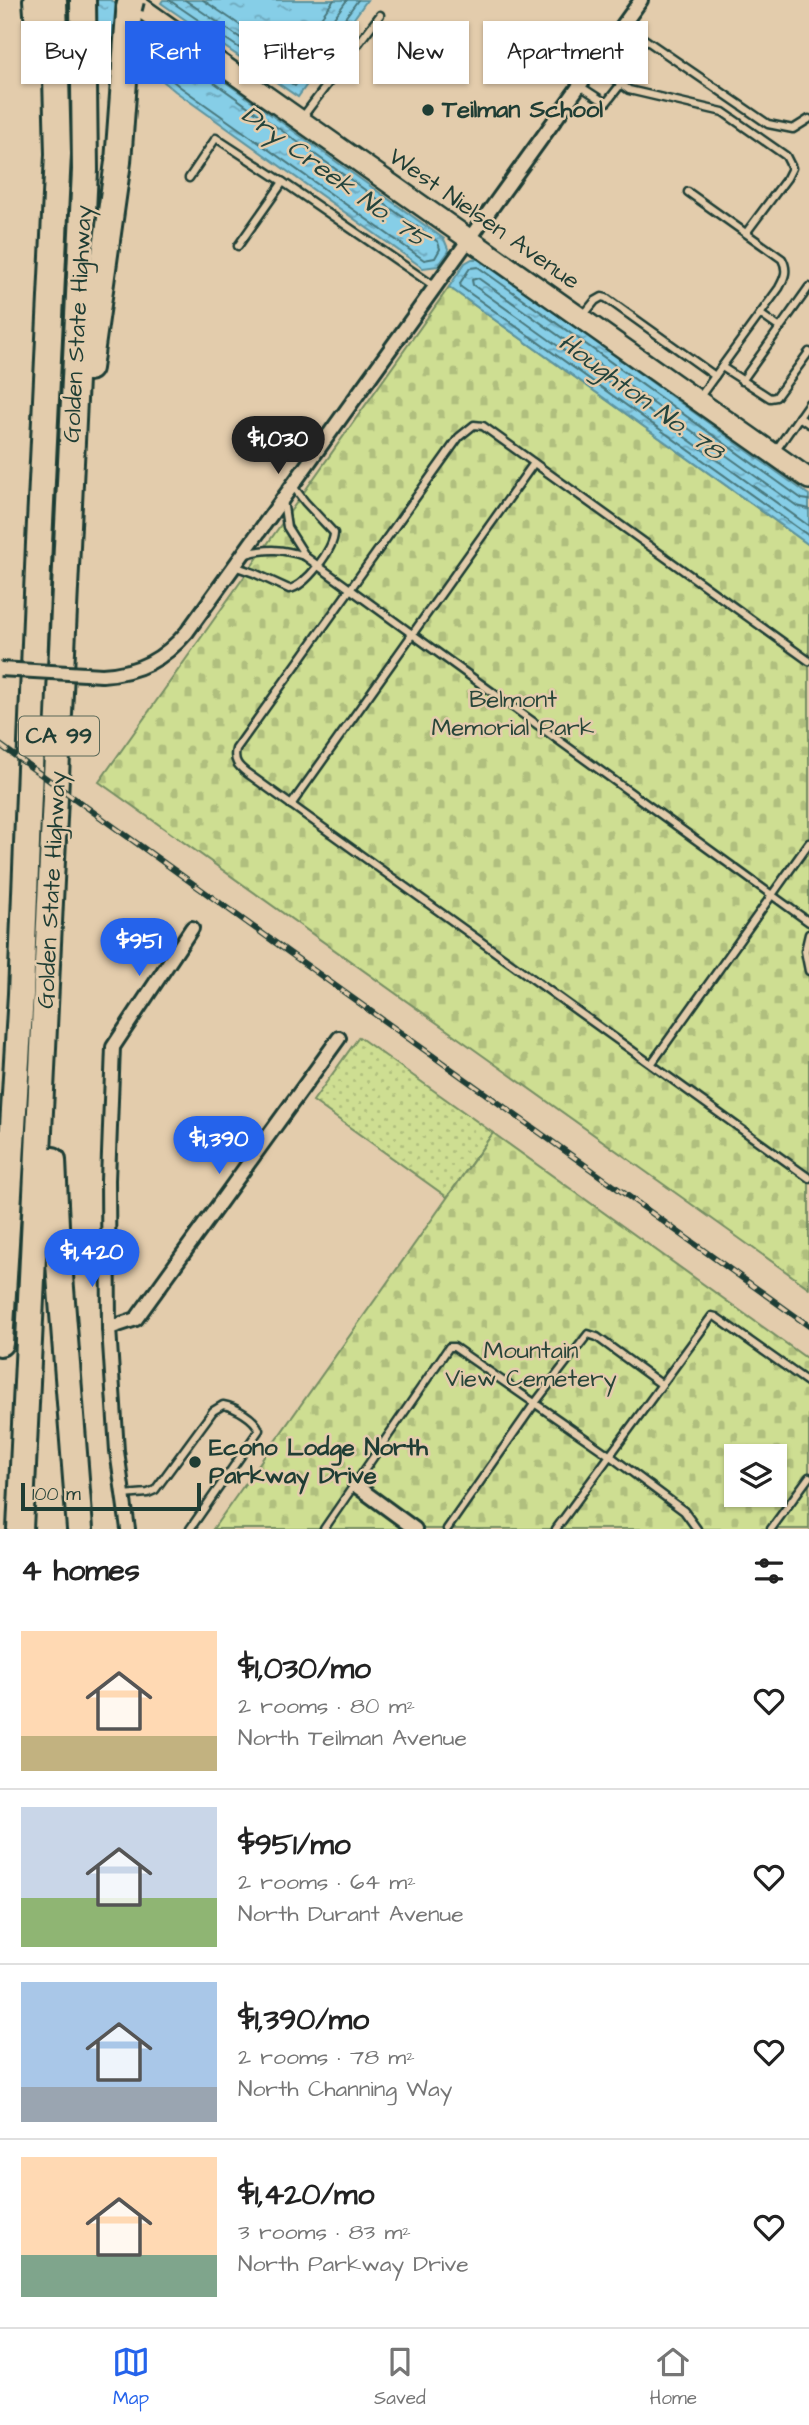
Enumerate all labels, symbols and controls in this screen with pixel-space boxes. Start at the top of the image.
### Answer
chip: Buy [21,21,111,84]
chip: Rent [125,21,225,84]
chip: Filters [239,21,359,84]
chip: New [373,21,469,84]
chip: Apartment [483,21,648,84]
place label: Teilman School [441,93,603,127]
water label: Dry Creek No. 75 [234,97,439,260]
marker: Teilman School [420,102,436,118]
street label: West Nielsen Avenue [381,140,587,298]
street label: Golden State Highway [55,204,102,444]
water label: Houghton No. 78 [550,325,733,471]
pin: $1,030 [221,416,335,476]
text: $1,030 [248,423,308,455]
park label: Belmont Memorial Park [432,683,595,745]
road number: CA 99 [19,716,99,756]
street label: Golden State Highway [29,770,76,1010]
pin: $951 [98,918,180,978]
text: $951 [116,925,162,957]
pin: $1,390 [162,1116,276,1176]
text: $1,390 [189,1123,249,1155]
pin: $1,420 [35,1230,149,1289]
text: $1,420 [60,1236,124,1268]
park label: Mountain View Cemetery [445,1334,617,1397]
place label: Econo Lodge North Parkway Drive [209,1431,429,1495]
map controls [724,1444,787,1507]
button: layers [724,1444,787,1507]
marker: Econo Lodge North Parkway Drive [187,1454,203,1470]
scale bar [21,1480,201,1512]
text: 100 m [32,1481,81,1508]
text: 4 homes [21,1550,140,1592]
icon: filters [750,1552,788,1590]
text: $1,030/mo [238,1648,371,1690]
icon: home [77,1659,161,1743]
icon: heart [750,1682,788,1720]
text: 2 rooms · 80 m² [238,1690,415,1722]
text: North Teilman Avenue [238,1722,467,1754]
text: $951/mo [238,1824,351,1866]
icon: home [77,1835,161,1919]
icon: heart [750,1858,788,1896]
text: 2 rooms · 64 m² [238,1866,416,1898]
text: North Durant Avenue [238,1898,464,1930]
text: $1,390/mo [238,1999,369,2041]
icon: home [77,2010,161,2094]
icon: heart [750,2033,788,2071]
text: 2 rooms · 78 m² [238,2041,415,2073]
text: North Channing Way [238,2073,452,2105]
text: $1,420/mo [238,2174,374,2216]
icon: home [77,2185,161,2269]
icon: heart [750,2208,788,2246]
text: 3 rooms · 83 m² [238,2216,411,2248]
text: North Parkway Drive [238,2248,469,2280]
tab: Map [112,2343,150,2412]
tab: Saved [374,2343,426,2412]
tab: Home [650,2343,697,2412]

